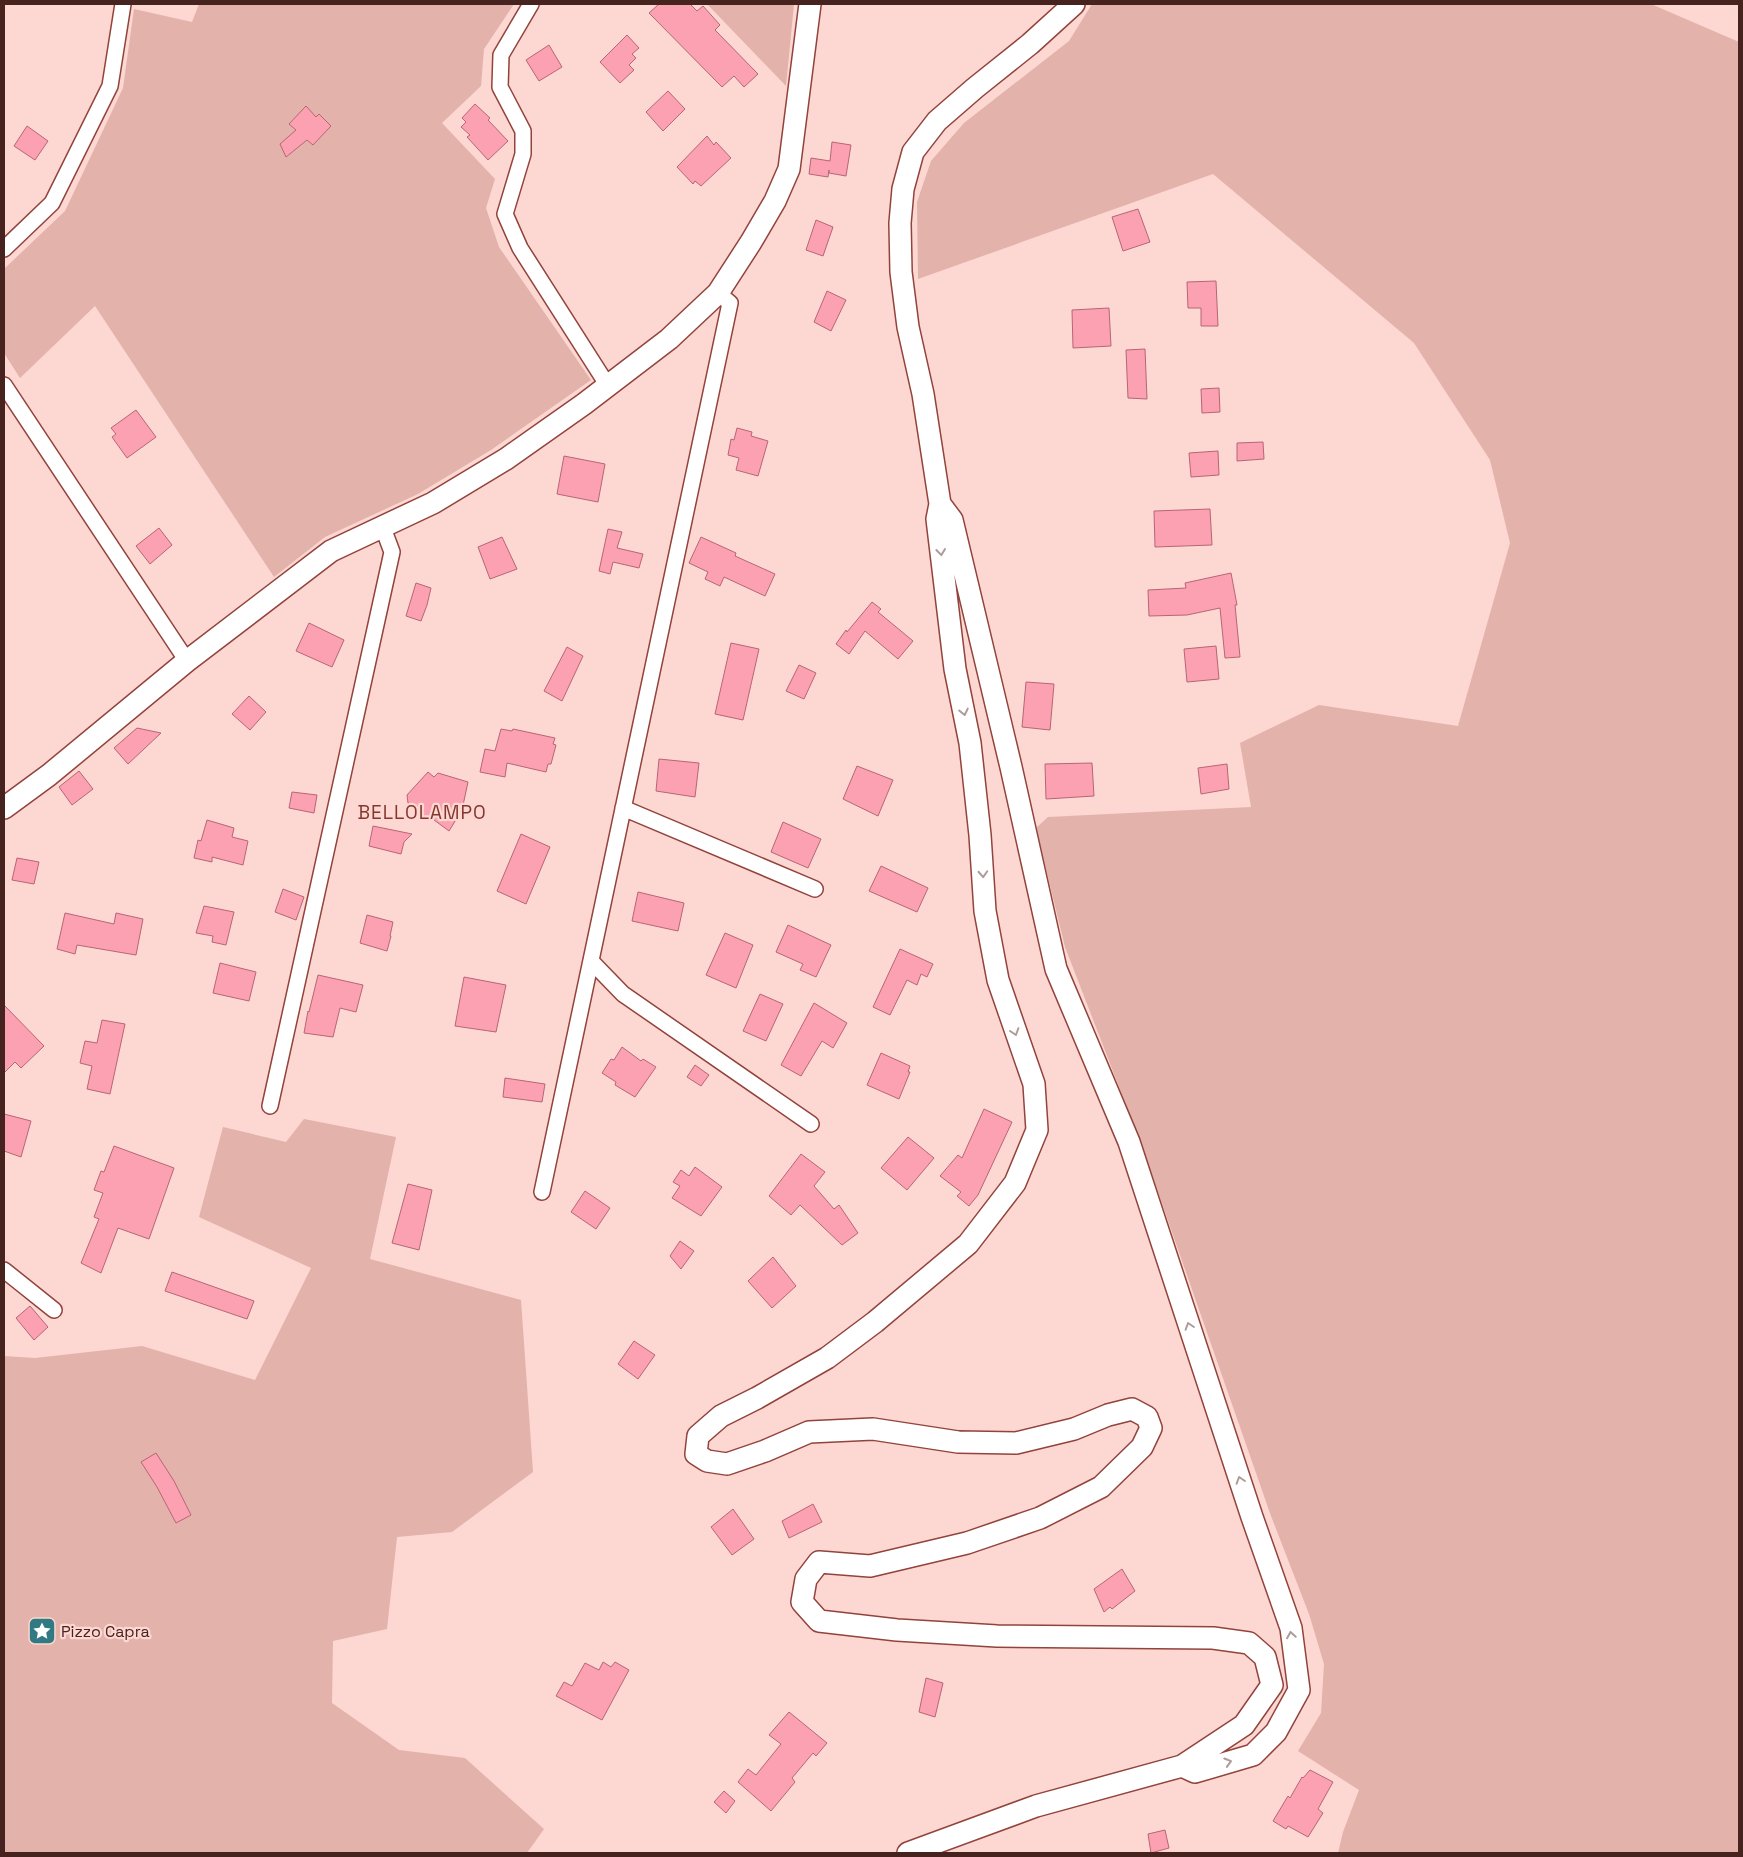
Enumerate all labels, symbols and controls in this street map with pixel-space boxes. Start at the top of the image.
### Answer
one-way arrow [935,547,945,556]
one-way arrow [958,708,969,717]
district label: BELLOLAMPO [357,800,487,825]
one-way arrow [977,870,988,878]
one-way arrow [1009,1027,1019,1036]
one-way arrow [1185,1322,1195,1331]
one-way arrow [1236,1477,1246,1485]
place icon: Pizzo Capra [27,1616,57,1646]
place label: Pizzo Capra [61,1621,150,1642]
one-way arrow [1287,1630,1297,1639]
one-way arrow [1223,1758,1231,1768]

